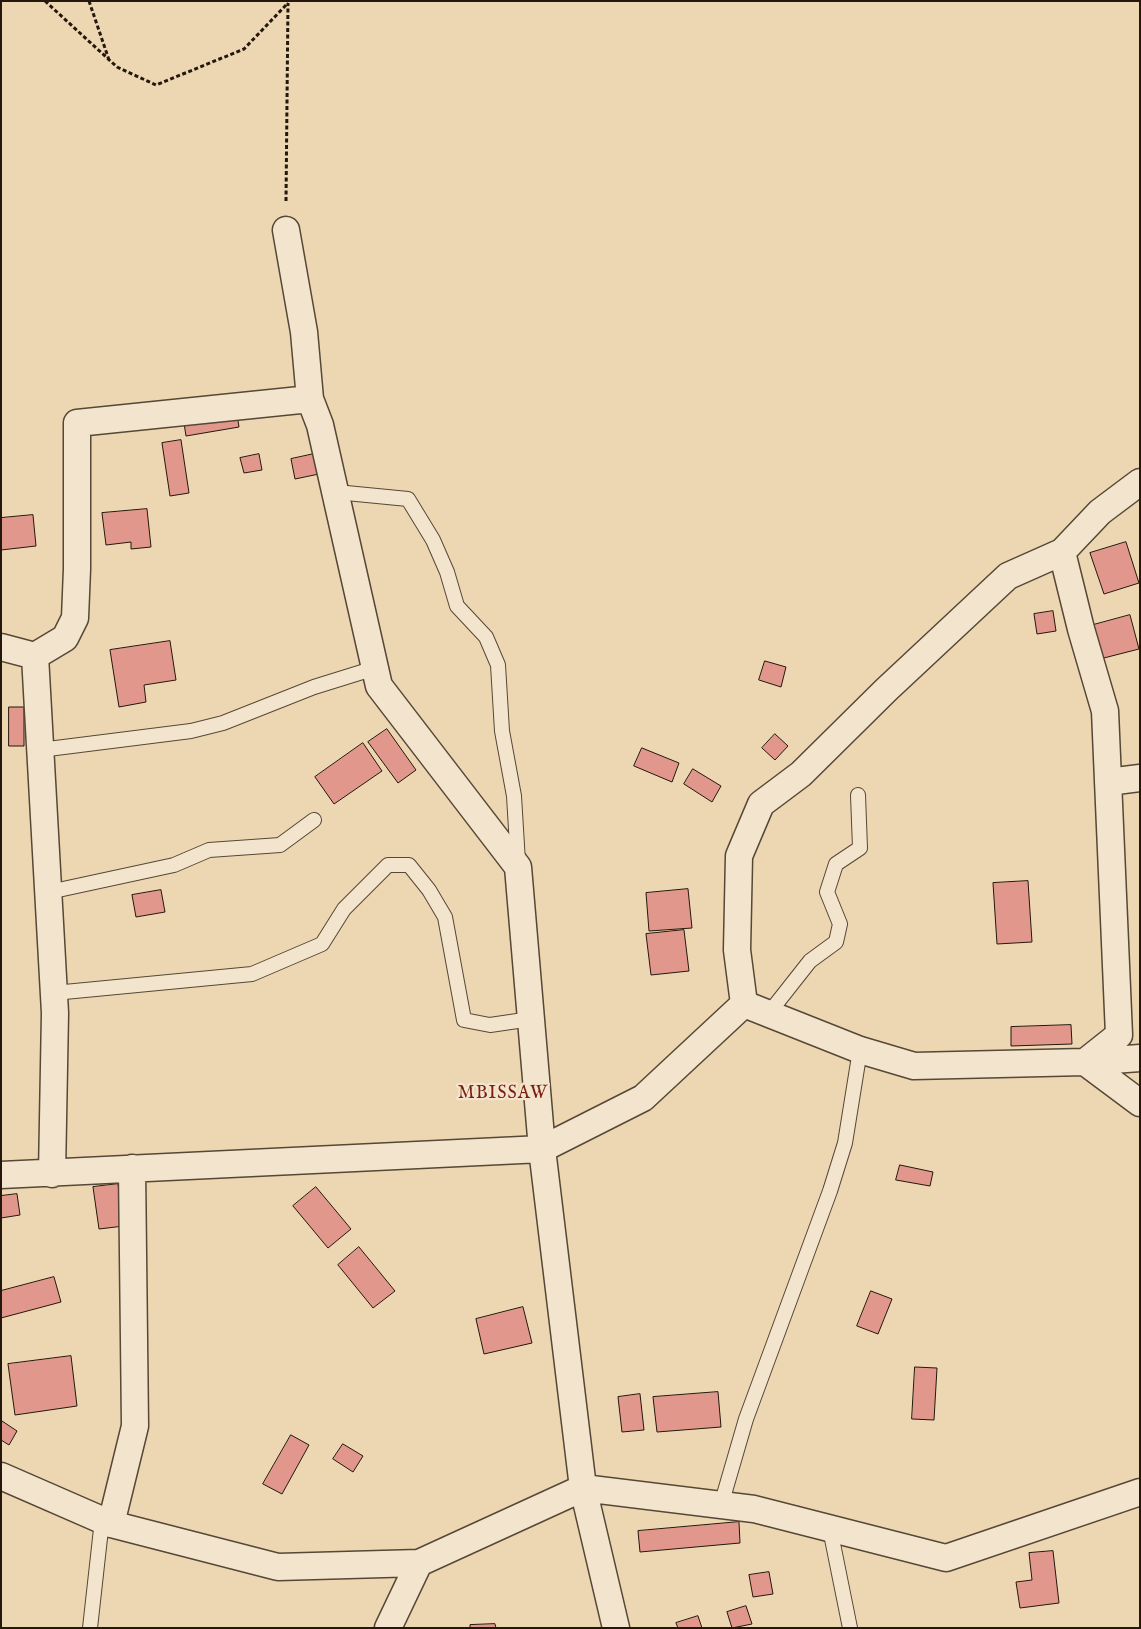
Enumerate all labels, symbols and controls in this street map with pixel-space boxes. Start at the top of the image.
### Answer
district label: MBISSAW [457,1083,549,1105]

